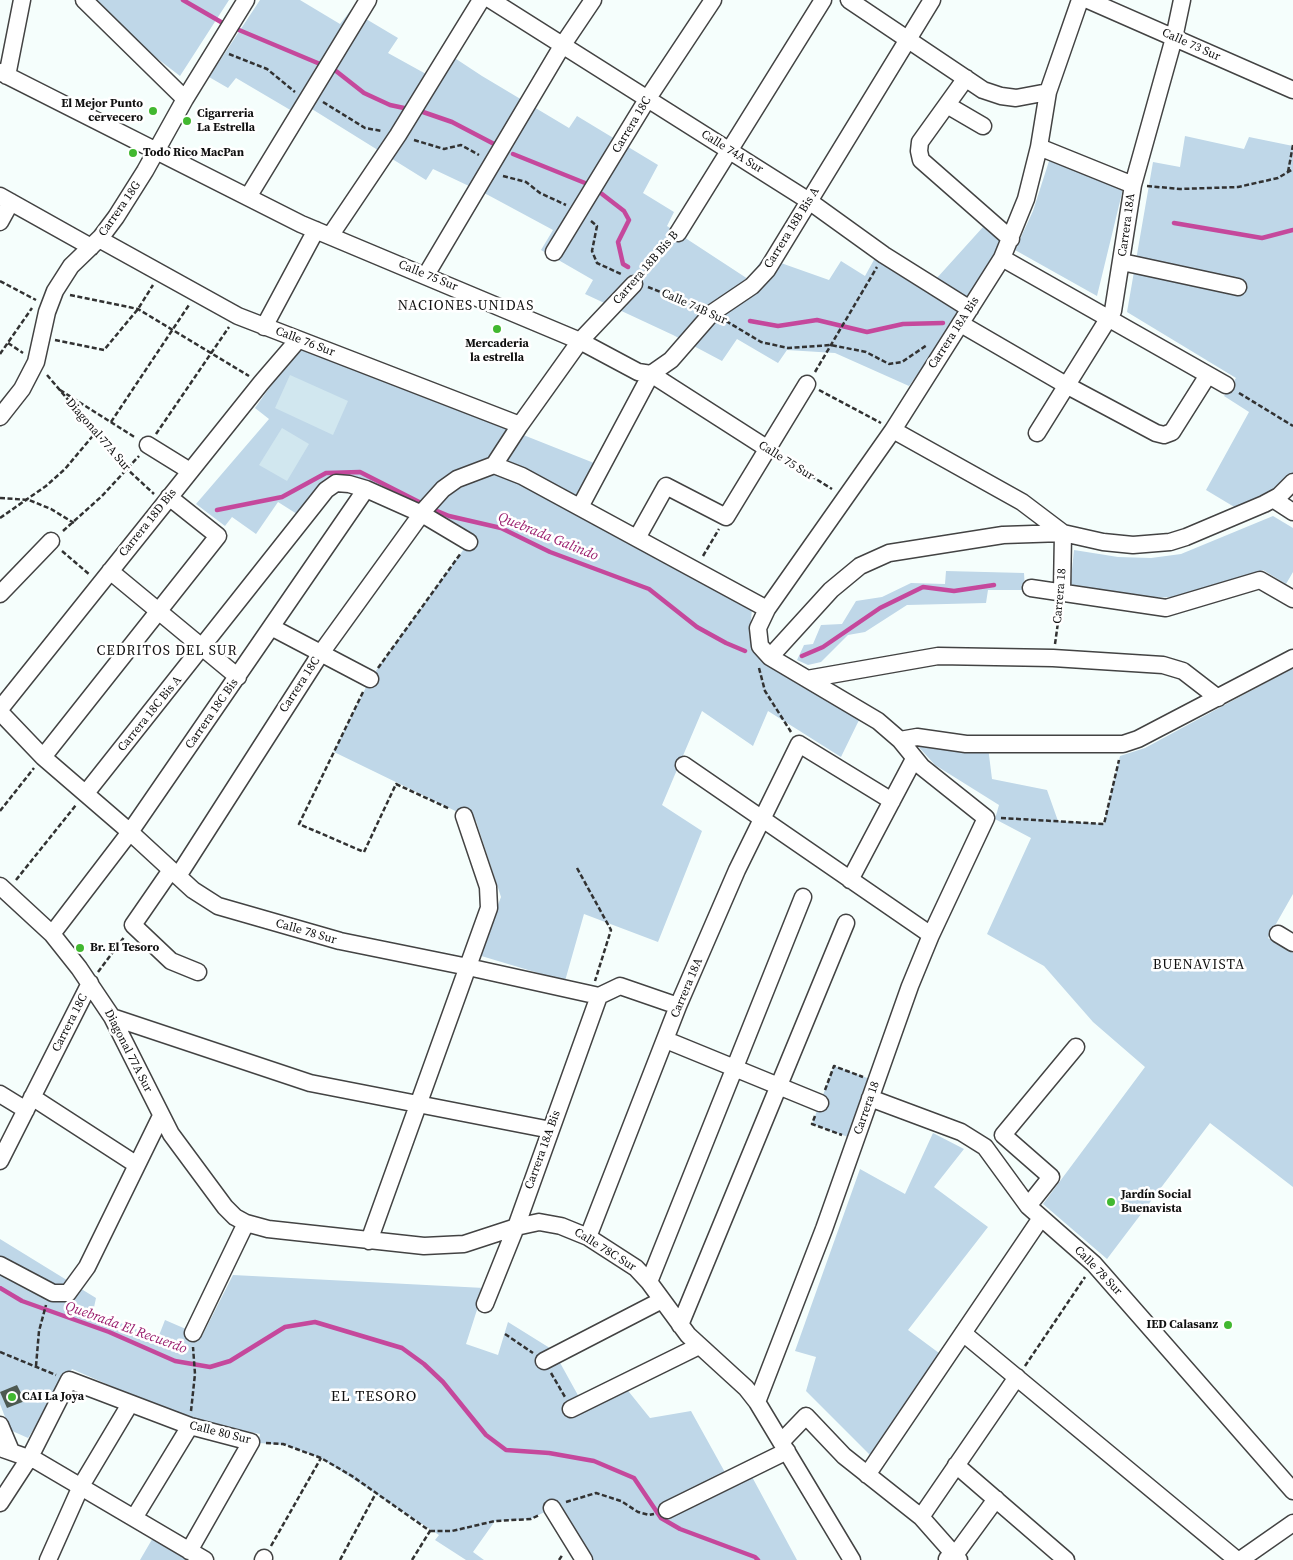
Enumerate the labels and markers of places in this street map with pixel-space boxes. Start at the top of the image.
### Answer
place label: El Mejor Punto cervecero [61,97,143,125]
marker: El Mejor Punto cervecero [147,105,159,117]
place label: Cigarreria La Estrella [197,107,255,135]
marker: Cigarreria La Estrella [181,115,193,127]
place label: Todo Rico MacPan [143,146,244,160]
marker: Todo Rico MacPan [127,147,139,159]
marker: Mercaderia la estrella [491,323,503,335]
place label: Mercaderia la estrella [465,337,529,365]
place label: Br. El Tesoro [90,941,159,955]
marker: Br. El Tesoro [74,942,86,954]
place label: Jardín Social Buenavista [1121,1188,1191,1216]
marker: Jardín Social Buenavista [1105,1196,1117,1208]
place label: IED Calasanz [1147,1318,1218,1332]
marker: IED Calasanz [1222,1319,1234,1331]
place label: CAI La Joya [22,1390,84,1404]
marker: CAI La Joya [6,1391,18,1403]

